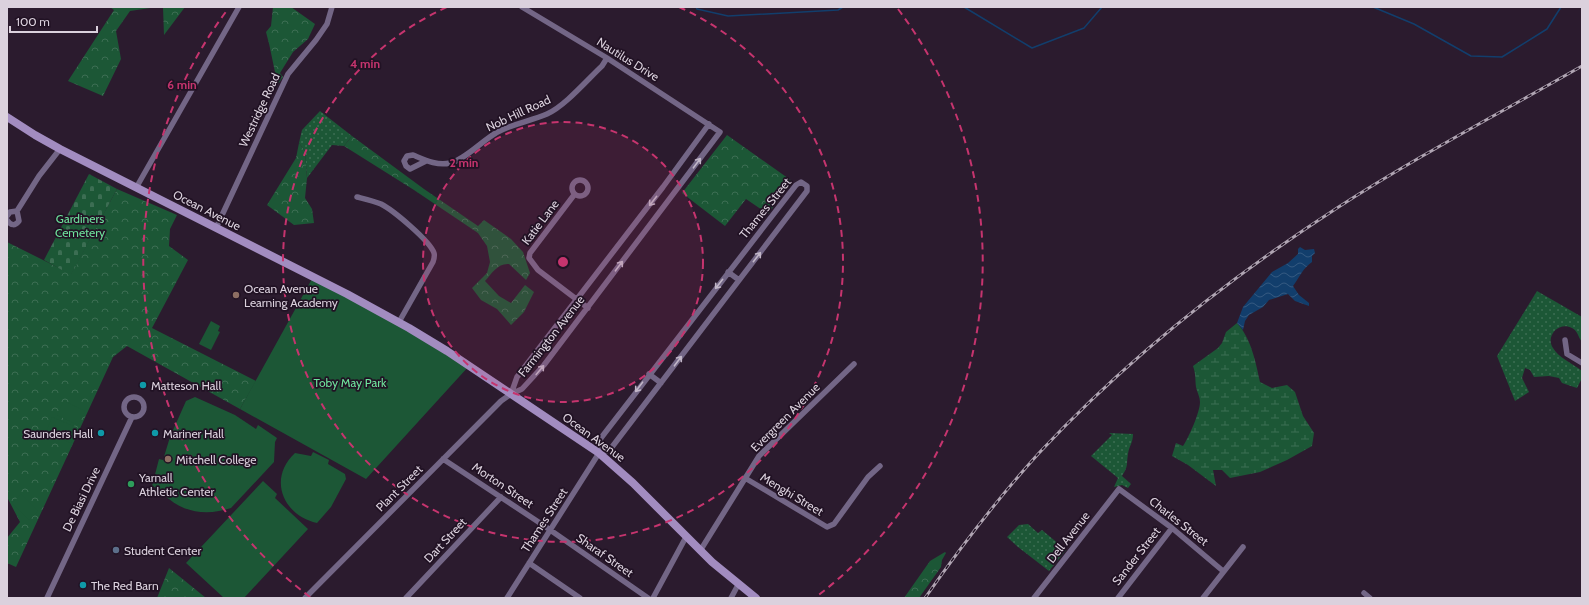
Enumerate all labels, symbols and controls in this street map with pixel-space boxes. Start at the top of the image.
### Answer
scale bar [10,8,97,34]
text: 100 m [16,14,50,29]
street label: Nautilus Drive [594,34,662,84]
text: 4 min [350,56,380,71]
street label: Westridge Road [235,71,283,149]
text: 6 min [167,77,197,92]
street label: Nob Hill Road [483,92,553,134]
text: 2 min [450,155,478,170]
one-way arrow [693,157,702,168]
street label: Thames Street [736,175,794,241]
street label: Ocean Avenue [171,187,243,233]
one-way arrow [648,195,657,206]
street label: Katie Lane [518,197,562,247]
park label: Gardiners Cemetery [55,211,105,240]
one-way arrow [752,252,761,263]
centre of rings [556,255,570,269]
one-way arrow [615,261,623,272]
one-way arrow [714,279,723,290]
place label: Ocean Avenue Learning Academy [244,281,338,310]
marker: Ocean Avenue Learning Academy [231,290,241,300]
street label: Farmington Avenue [515,292,587,380]
one-way arrow [674,355,682,366]
one-way arrow [535,365,544,375]
park label: Toby May Park [314,375,387,390]
place label: Matteson Hall [151,378,221,393]
street label: Evergreen Avenue [747,379,823,455]
marker: Matteson Hall [138,380,148,390]
one-way arrow [635,382,644,393]
street label: Ocean Avenue [560,409,628,465]
place label: Saunders Hall [23,426,93,441]
place label: Mariner Hall [163,426,224,441]
marker: Saunders Hall [96,428,106,438]
marker: Mariner Hall [150,428,160,438]
place label: Mitchell College [176,452,256,467]
marker: Mitchell College [163,454,173,464]
street label: Morton Street [469,459,537,511]
street label: Plant Street [373,462,425,514]
street label: De Biasi Drive [59,464,103,534]
street label: Menghi Street [758,469,826,519]
place label: Yarnall Athletic Center [138,470,214,499]
marker: Yarnall Athletic Center [126,479,136,489]
street label: Thames Street [518,485,570,555]
street label: Charles Street [1146,493,1212,549]
street label: Dell Avenue [1043,508,1093,566]
street label: Dart Street [420,514,470,566]
street label: Sander Street [1109,524,1163,588]
street label: Sharaf Street [574,530,636,580]
place label: Student Center [124,543,201,558]
marker: Student Center [111,545,121,555]
place label: The Red Barn [91,578,159,593]
marker: The Red Barn [78,580,88,590]

